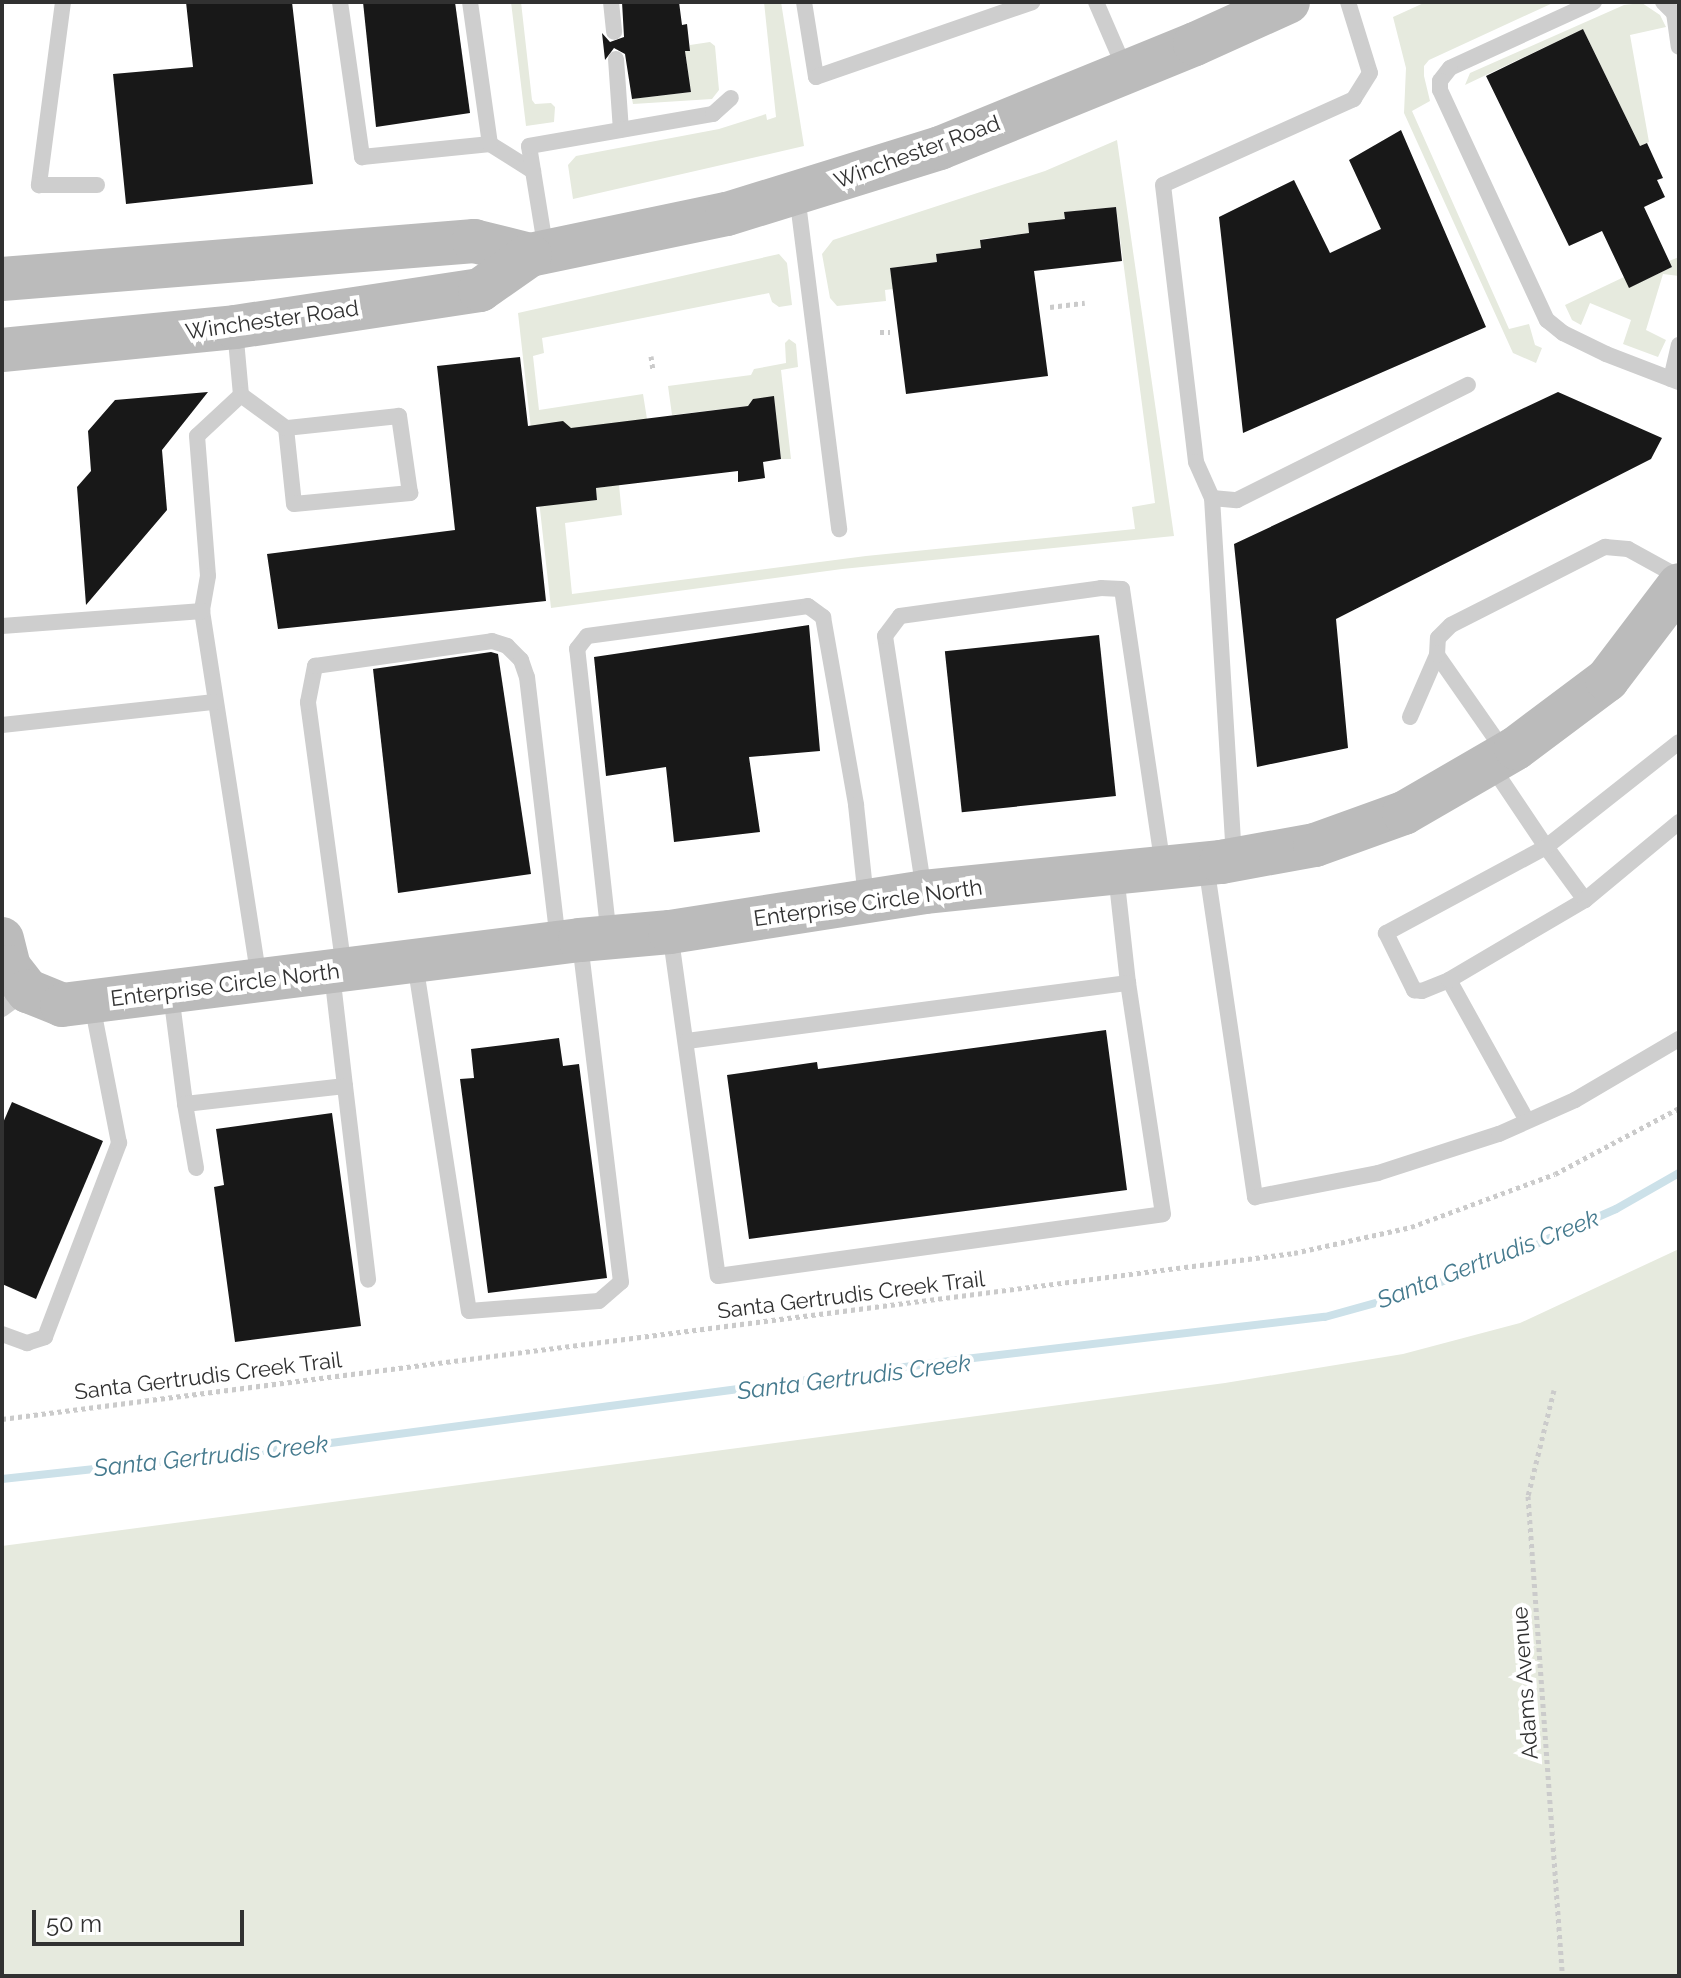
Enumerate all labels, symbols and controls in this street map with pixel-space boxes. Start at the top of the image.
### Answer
street label: Winchester Road [830,110,1004,194]
street label: Winchester Road [183,295,361,345]
street label: Enterprise Circle North [752,874,984,932]
street label: Enterprise Circle North [109,958,341,1012]
water label: Santa Gertrudis Creek [1373,1203,1603,1315]
street label: Santa Gertrudis Creek Trail [716,1265,986,1325]
street label: Santa Gertrudis Creek Trail [73,1346,343,1406]
water label: Santa Gertrudis Creek [735,1348,973,1406]
water label: Santa Gertrudis Creek [92,1429,330,1483]
street label: Adams Avenue [1506,1605,1544,1761]
scale bar [36,1894,248,1944]
text: 50 m [46,1909,102,1938]

